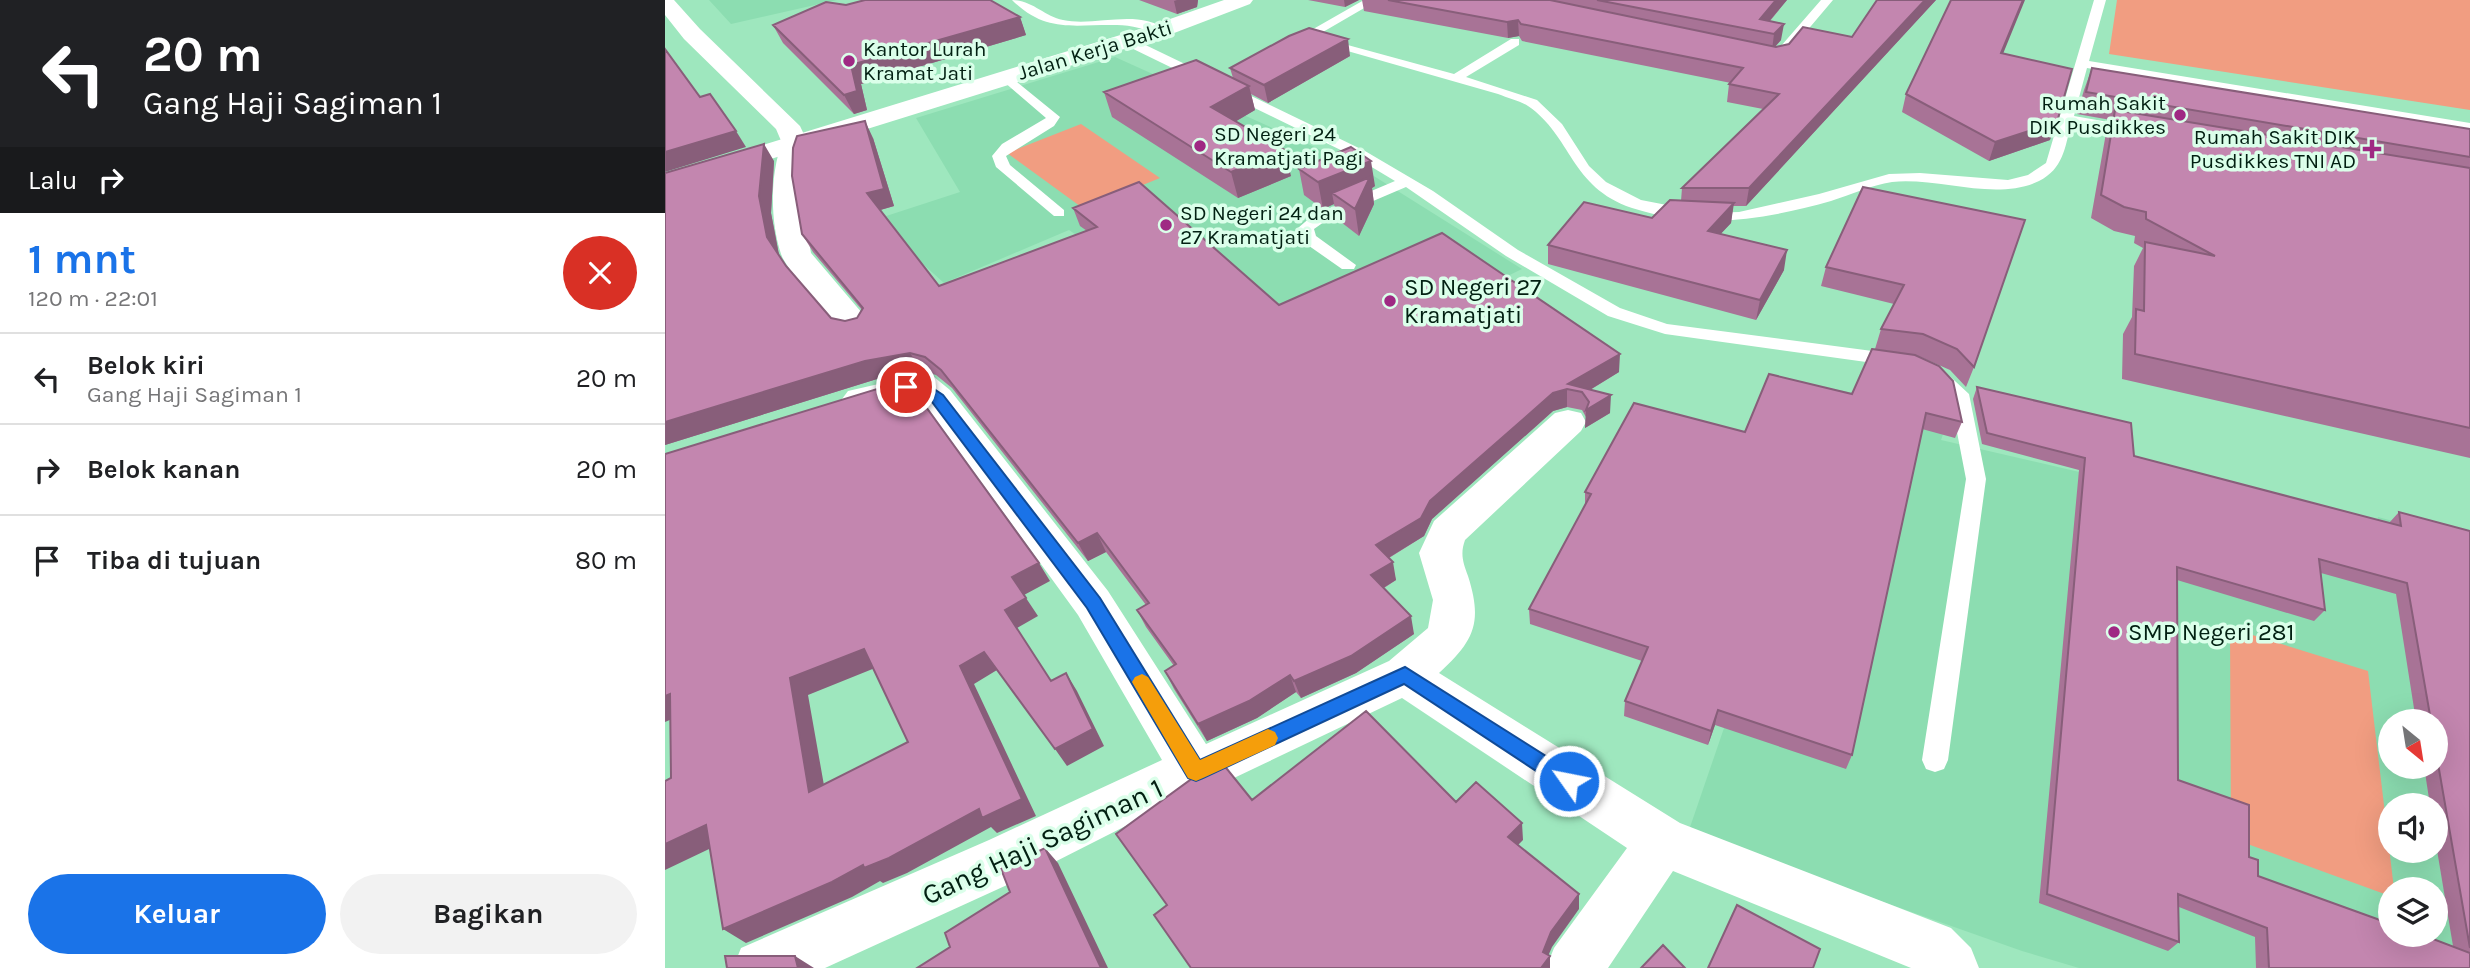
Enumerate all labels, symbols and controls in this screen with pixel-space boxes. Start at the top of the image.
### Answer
street label: Jalan Kerja Bakti [1015,15,1175,85]
text: 20 m [143,26,263,83]
icon: left [28,28,119,119]
place label: Kantor Lurah Kramat Jati [863,37,986,85]
marker: Kantor Lurah Kramat Jati [841,53,857,69]
text: Gang Haji Sagiman 1 [143,85,442,122]
place label: Rumah Sakit DIK Pusdikkes [2029,91,2166,139]
marker: Rumah Sakit DIK Pusdikkes [2172,107,2188,123]
place label: SD Negeri 24 Kramatjati Pagi [1214,122,1364,170]
place label: Rumah Sakit DIK Pusdikkes TNI AD [2190,125,2356,173]
marker: SD Negeri 24 Kramatjati Pagi [1192,138,1208,154]
marker: Rumah Sakit DIK Pusdikkes TNI AD [2362,139,2382,159]
icon: right [92,161,130,199]
text: Lalu [28,165,78,196]
place label: SD Negeri 24 dan 27 Kramatjati [1180,201,1344,249]
marker: SD Negeri 24 dan 27 Kramatjati [1158,217,1174,233]
text: 1 mnt [28,234,136,284]
button: close [563,236,637,310]
place label: SD Negeri 27 Kramatjati [1404,273,1541,329]
text: 120 m · 22:01 [28,285,158,312]
marker: SD Negeri 27 Kramatjati [1382,293,1398,309]
text: Belok kiri [87,350,205,381]
pin [876,357,936,417]
icon: left [28,360,66,398]
text: 20 m [576,363,637,394]
icon: arrive [887,368,925,406]
text: Gang Haji Sagiman 1 [87,381,302,408]
icon: right [28,451,66,489]
text: Belok kanan [87,454,240,485]
text: 20 m [576,454,637,485]
icon: arrive [28,542,66,580]
text: Tiba di tujuan [87,545,261,576]
text: 80 m [575,545,637,576]
place label: SMP Negeri 281 [2128,618,2295,646]
marker: SMP Negeri 281 [2106,624,2122,640]
north arrow [2378,709,2448,779]
map controls [2378,709,2448,947]
position arrow [1532,744,1606,818]
street label: Gang Haji Sagiman 1 [917,771,1168,912]
button: sound [2378,793,2448,863]
button: Keluar [28,874,326,954]
button: Bagikan [340,874,637,954]
button: layers [2378,877,2448,947]

